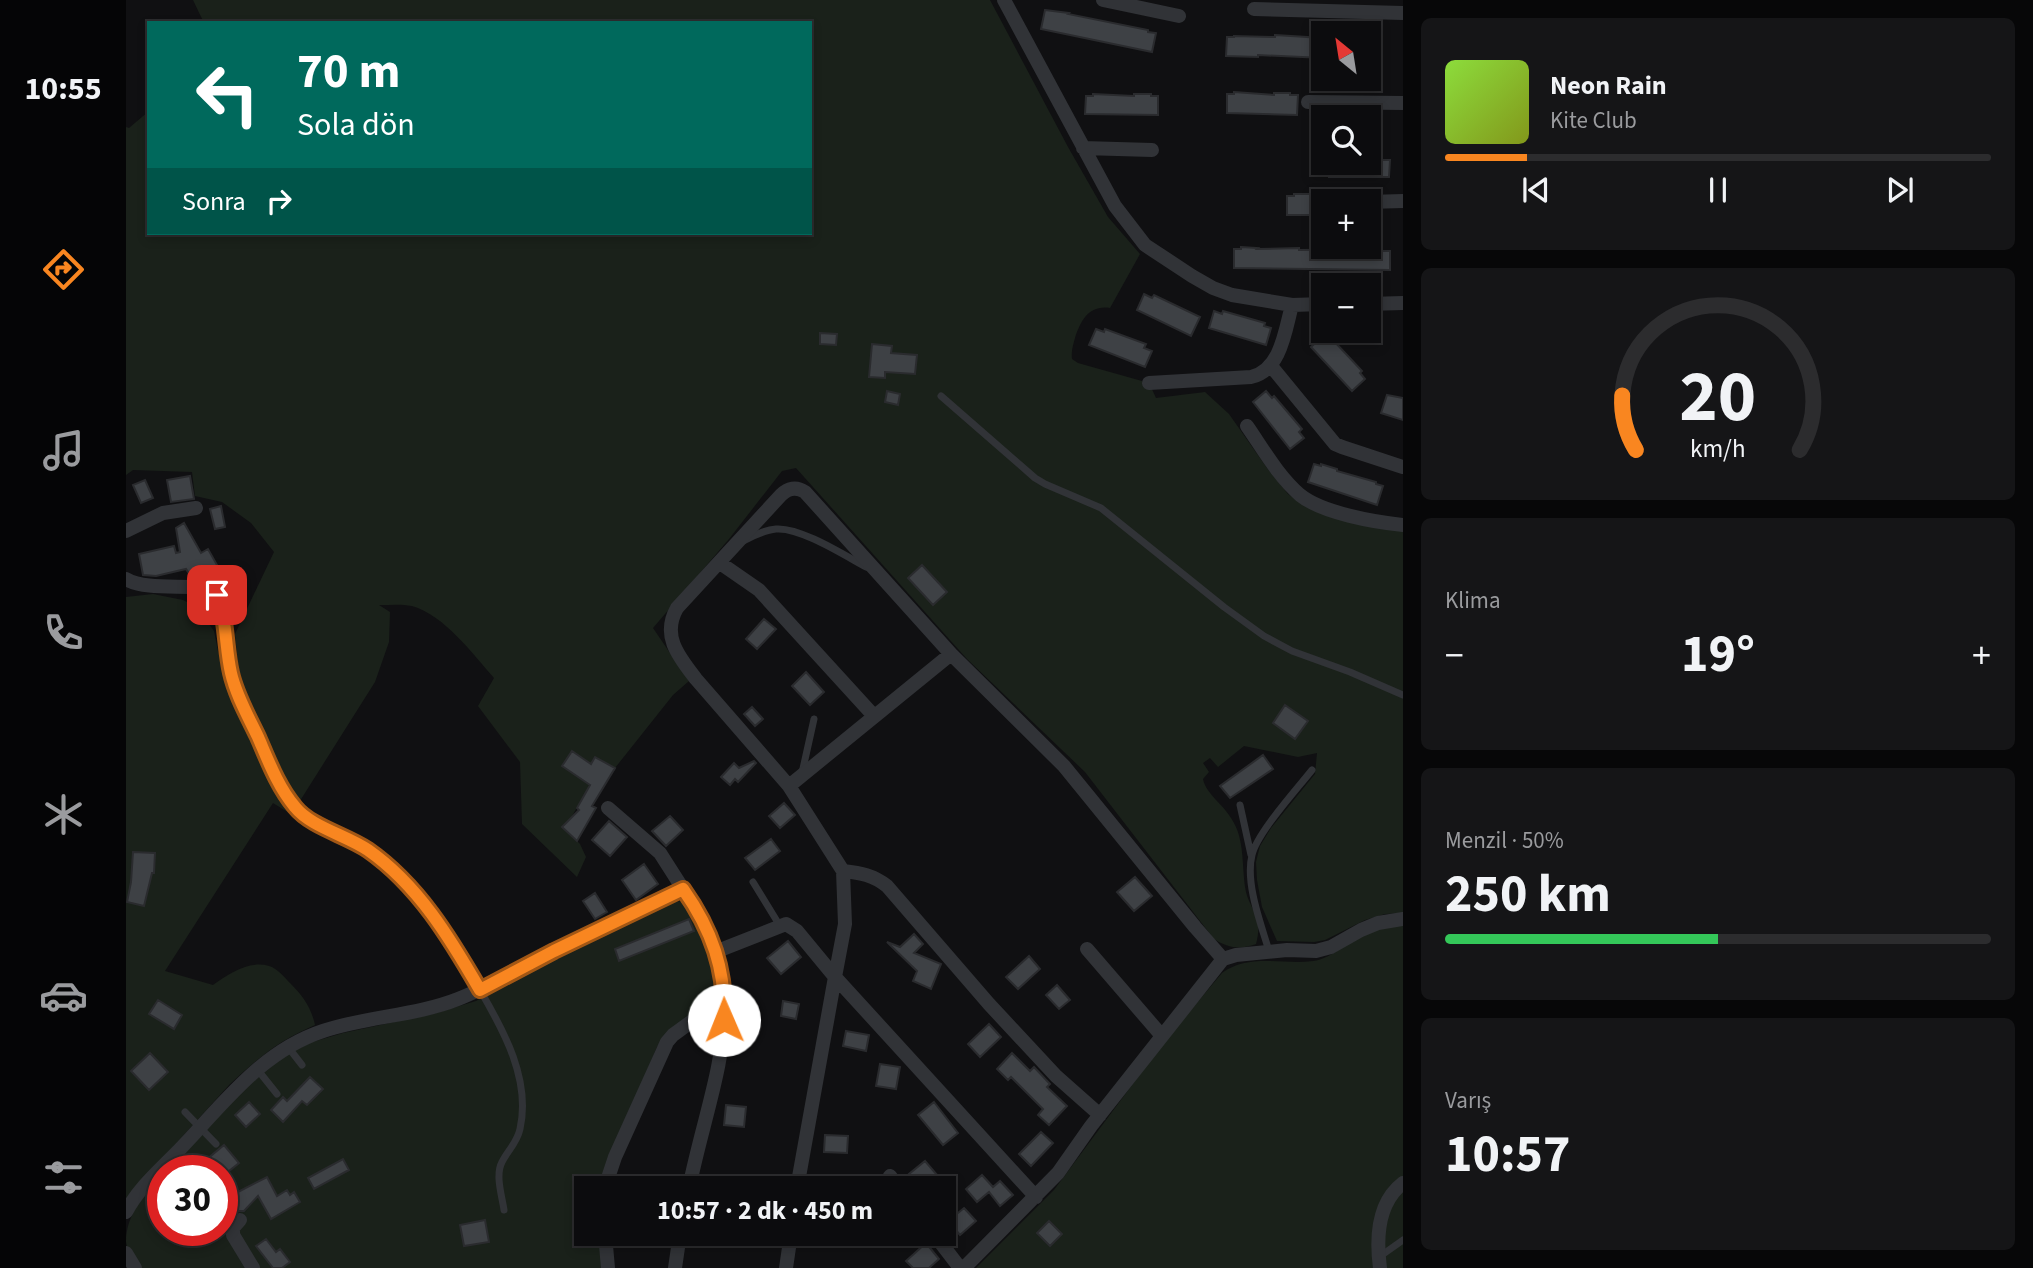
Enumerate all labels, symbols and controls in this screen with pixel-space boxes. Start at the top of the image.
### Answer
north arrow [1311,21,1381,91]
map controls [1311,21,1381,343]
text: 70 m [297,37,401,107]
icon: left [182,49,273,140]
text: 10:55 [24,66,102,112]
text: Neon Rain [1550,67,1667,104]
text: Sola dön [297,102,415,148]
text: Kite Club [1550,104,1637,137]
button: search [1311,105,1381,175]
icon: previous [1517,171,1555,209]
icon: pause [1699,171,1737,209]
icon: next [1881,171,1919,209]
icon: right [260,182,298,220]
text: Sonra [182,183,246,220]
button: + [1311,189,1381,259]
icon: directions [39,245,88,294]
button: − [1311,273,1381,343]
text: 20 [1680,345,1756,449]
icon: music [39,426,88,475]
text: km/h [1690,431,1746,467]
pin [187,565,247,625]
icon: arrive [198,576,236,614]
text: Klima [1445,584,1501,617]
icon: phone [39,608,88,657]
text: 19° [1681,618,1755,692]
text: − [1445,629,1464,683]
text: + [1972,629,1991,683]
icon: climate [39,790,88,839]
text: Menzil · 50% [1445,824,1564,857]
text: 250 km [1445,858,1611,932]
icon: car [39,971,88,1020]
position arrow [687,983,761,1057]
text: Varış [1445,1084,1491,1117]
text: 10:57 [1445,1118,1570,1192]
icon: filters [39,1153,88,1202]
speed limit sign: 30 [147,1155,238,1246]
text: 10:57 · 2 dk · 450 m [657,1192,873,1229]

